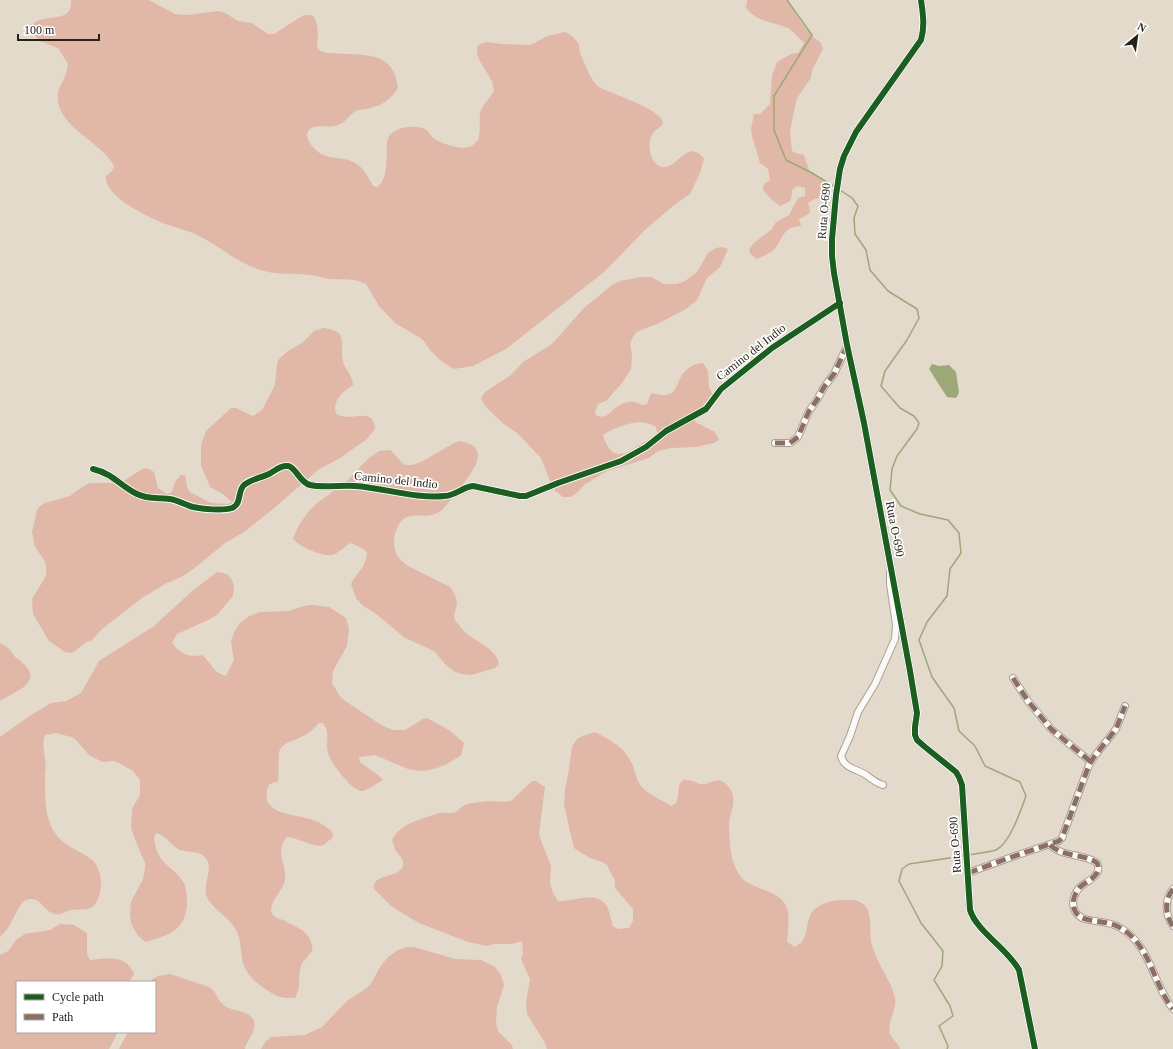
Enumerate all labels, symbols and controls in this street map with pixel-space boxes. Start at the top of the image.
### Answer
scale bar [18,16,99,42]
north arrow [1117,16,1157,56]
text: N [1135,20,1148,34]
text: 100 m [24,23,55,37]
street label: Ruta O-690 [815,182,833,240]
street label: Camino del Indio [714,321,788,383]
street label: Camino del Indio [353,469,439,491]
street label: Ruta O-690 [883,500,907,558]
street label: Ruta O-690 [946,816,964,874]
legend [16,981,156,1033]
text: Cycle path [52,990,104,1004]
text: Path [52,1010,73,1024]

